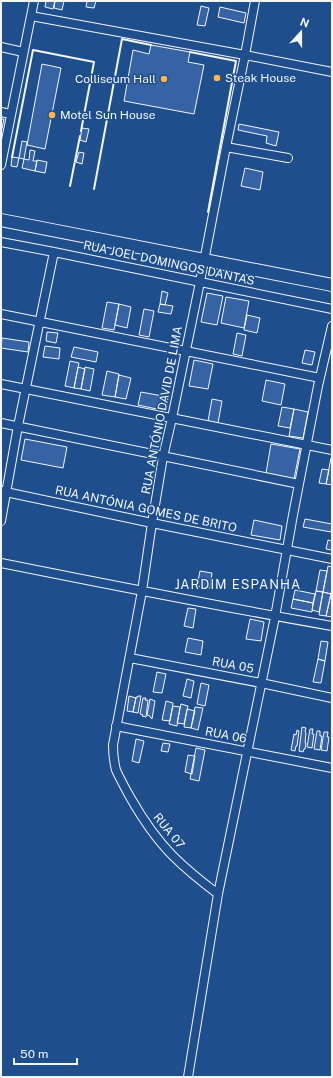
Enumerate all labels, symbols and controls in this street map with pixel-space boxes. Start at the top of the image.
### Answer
north arrow [281,12,321,52]
text: N [298,16,311,30]
place label: Steak House [225,71,296,85]
place label: Colliseum Hall [75,72,156,86]
marker: Steak House [212,73,222,83]
marker: Colliseum Hall [159,74,169,84]
place label: Motel Sun House [60,108,156,122]
marker: Motel Sun House [47,110,57,120]
street label: RUA JOEL DOMINGOS DANTAS [82,238,256,288]
street label: RUA ANTÓNIO DAVID DE LIMA [139,324,185,495]
street label: RUA ANTÓNIA GOMES DE BRITO [54,483,238,535]
district label: JARDIM ESPANHA [175,577,301,592]
street label: RUA 05 [211,654,255,676]
street label: RUA 06 [204,724,248,746]
street label: RUA 07 [150,810,188,852]
scale bar [14,1040,77,1066]
text: 50 m [20,1047,48,1061]

